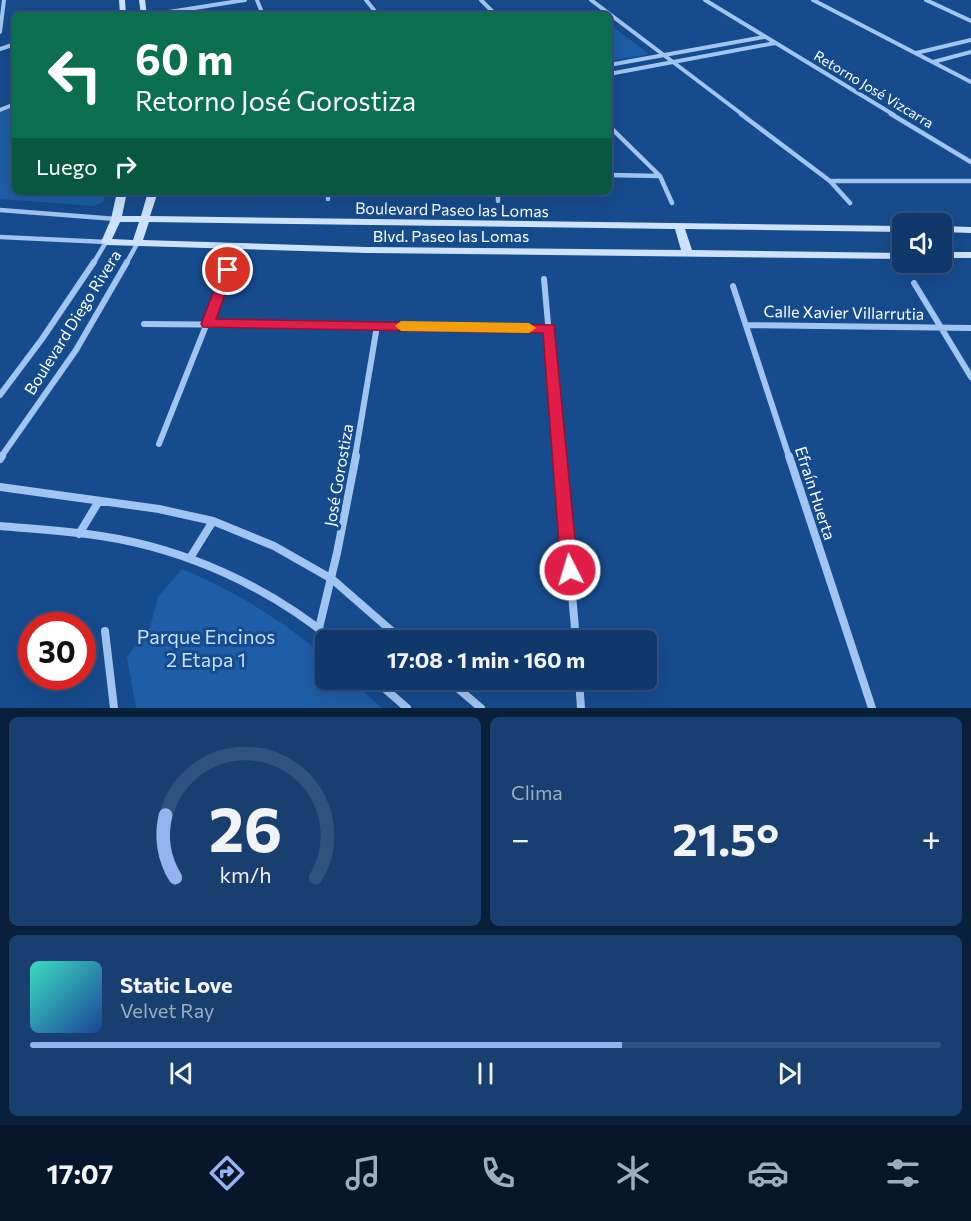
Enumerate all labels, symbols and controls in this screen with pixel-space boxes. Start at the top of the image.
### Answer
text: 60 m [135,32,234,84]
icon: left [36,36,114,114]
street label: Retorno José Vizcarra [811,47,937,131]
text: Retorno José Gorostiza [135,84,416,117]
icon: right [109,150,142,183]
text: Luego [36,153,97,180]
street label: Boulevard Paseo las Lomas [355,198,549,220]
map controls [892,213,952,273]
button: sound [892,213,952,273]
street label: Blvd. Paseo las Lomas [373,226,529,245]
pin [202,244,253,295]
street label: Boulevard Diego Rivera [20,246,124,398]
icon: arrive [211,253,244,286]
street label: Calle Xavier Villarrutia [764,301,924,323]
street label: José Gorostiza [320,422,356,528]
street label: Efraín Huerta [792,444,840,542]
position arrow [538,538,602,602]
speed limit sign: 30 [18,612,96,690]
park label: Parque Encinos 2 Etapa 1 [137,624,275,671]
text: 17:08 · 1 min · 160 m [387,646,585,673]
text: Clima [511,780,563,804]
text: 26 [208,789,282,865]
text: 21.5° [672,810,779,865]
text: − [511,817,530,858]
text: + [922,817,941,858]
text: km/h [219,862,271,888]
text: Static Love [120,971,233,998]
text: Velvet Ray [120,998,214,1022]
icon: previous [165,1057,198,1090]
icon: pause [469,1057,502,1090]
icon: next [773,1057,806,1090]
icon: directions [206,1152,248,1194]
icon: music [342,1152,384,1194]
icon: phone [477,1152,519,1194]
icon: climate [612,1152,654,1194]
icon: car [747,1152,789,1194]
icon: filters [882,1152,924,1194]
text: 17:07 [47,1157,113,1190]

